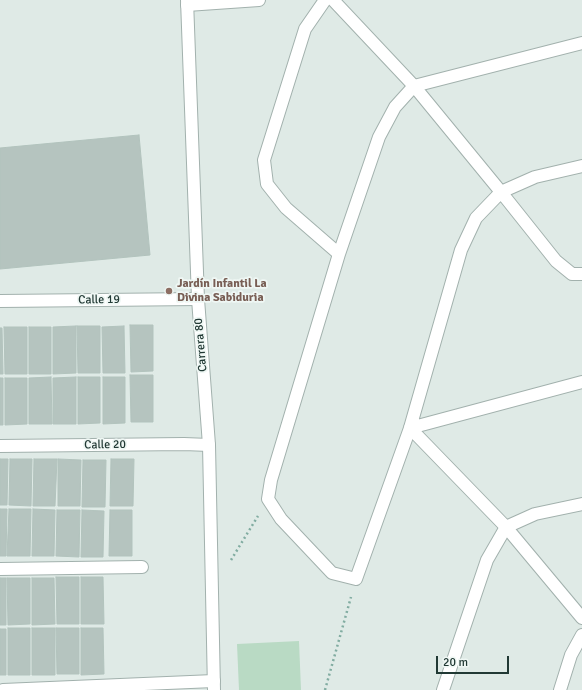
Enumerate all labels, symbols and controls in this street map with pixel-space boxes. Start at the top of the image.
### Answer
place label: Jardín Infantil La Divina Sabiduria [177,277,267,305]
marker: Jardín Infantil La Divina Sabiduria [164,286,174,296]
street label: Calle 19 [78,292,120,308]
street label: Carrera 80 [191,318,211,372]
street label: Calle 20 [84,437,126,453]
scale bar [438,648,511,674]
text: 20 m [443,655,468,670]

